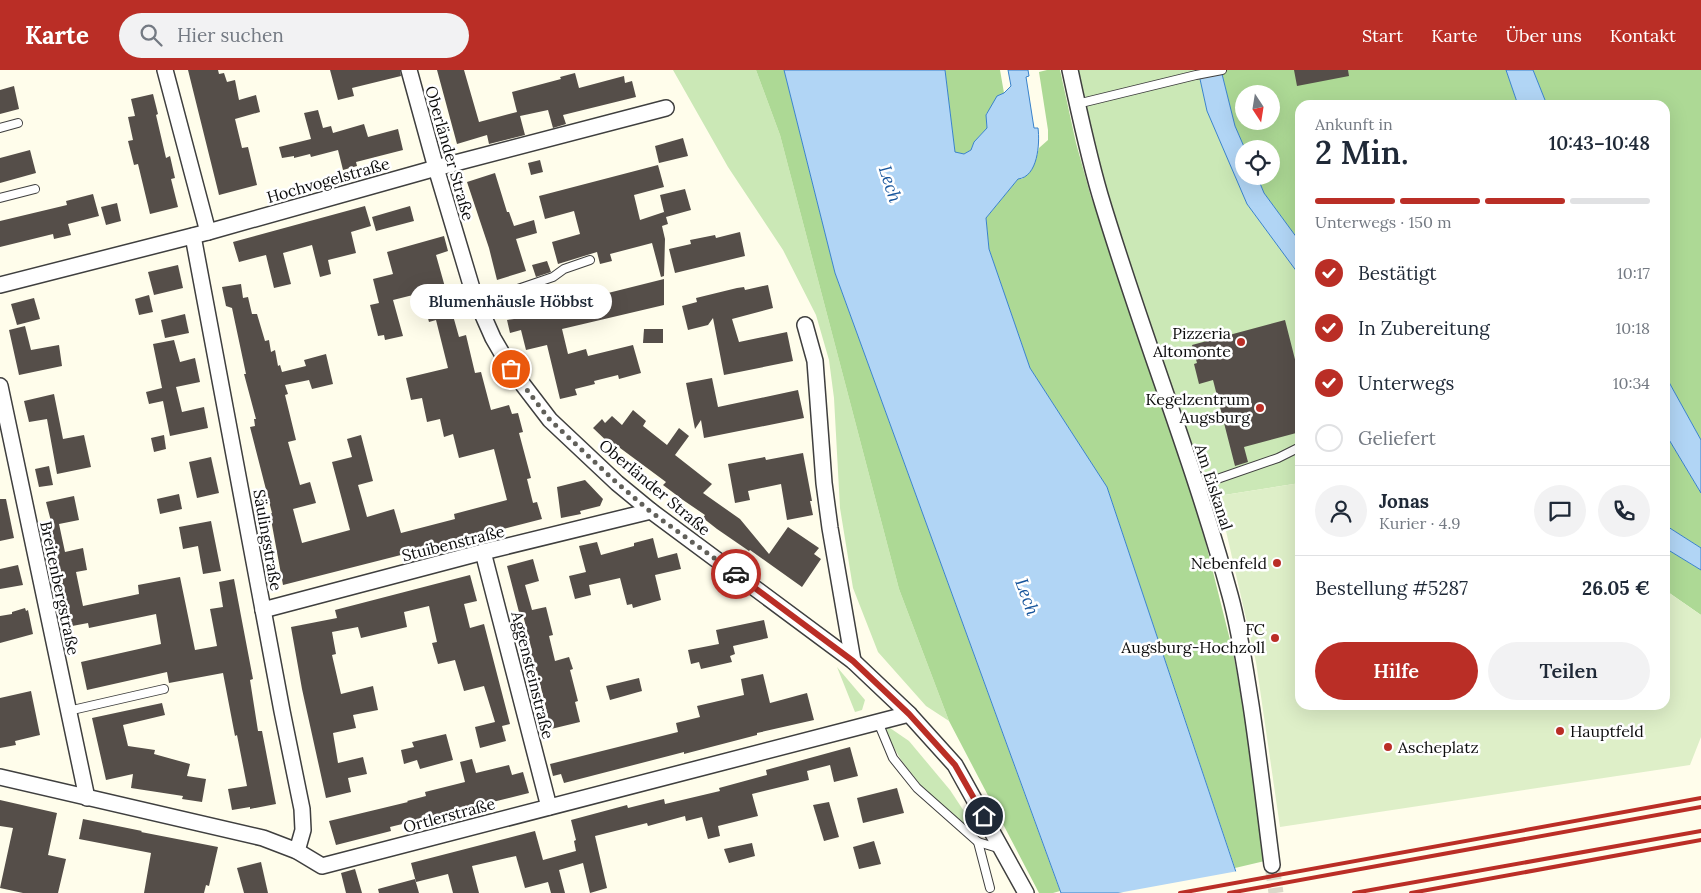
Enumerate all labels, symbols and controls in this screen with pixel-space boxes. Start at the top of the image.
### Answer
search box [119,13,469,58]
text: Karte [25,20,89,51]
icon: search [137,21,165,49]
text: Hier suchen [177,23,284,47]
text: Start [1362,24,1403,47]
text: Karte [1431,24,1477,47]
text: Über uns [1505,24,1582,47]
text: Kontakt [1610,24,1676,47]
street label: Oberländer Straße [421,83,479,223]
north arrow [1235,85,1280,130]
map controls [1235,85,1280,185]
text: Ankunft in [1315,114,1393,134]
text: 10:43–10:48 [1549,131,1650,155]
text: 2 Min. [1315,132,1409,173]
button: locate [1235,140,1280,185]
street label: Hochvogelstraße [264,153,392,207]
water label: Lech [874,162,907,206]
text: Unterwegs · 150 m [1315,212,1451,232]
icon: check [1315,259,1343,287]
text: Bestätigt [1358,261,1437,285]
text: 10:17 [1617,263,1650,283]
callout: Blumenhäusle Höbbst [410,284,612,319]
text: Blumenhäusle Höbbst [428,291,594,311]
icon: check [1315,314,1343,342]
text: In Zubereitung [1358,316,1490,340]
text: 10:18 [1615,318,1650,338]
place label: Pizzeria Altomonte [1152,323,1231,361]
marker: Pizzeria Altomonte [1235,336,1247,348]
pin [490,348,532,390]
icon: bag [497,355,525,383]
icon: check [1315,369,1343,397]
text: Unterwegs [1358,371,1454,395]
text: 10:34 [1613,373,1650,393]
place label: Kegelzentrum Augsburg [1146,389,1251,427]
marker: Kegelzentrum Augsburg [1254,402,1266,414]
text: Geliefert [1358,426,1436,450]
street label: Oberländer Straße [595,435,715,540]
street label: Am Eiskanal [1190,440,1237,533]
button: person [1315,485,1367,537]
button: chat [1534,485,1586,537]
button: phone [1598,485,1650,537]
street label: Säulingstraße [249,488,287,592]
text: Jonas [1379,489,1429,513]
text: Kurier · 4.9 [1379,513,1461,533]
street label: Breitenbergstraße [36,519,84,657]
street label: Stuibenstraße [400,520,507,565]
courier [711,549,761,599]
place label: Nebenfeld [1191,553,1267,573]
marker: Nebenfeld [1271,557,1283,569]
icon: car [722,560,750,588]
water label: Lech [1010,575,1045,619]
text: Bestellung #5287 [1315,576,1468,600]
text: 26.05 € [1582,576,1650,600]
street label: Aggensteinstraße [507,608,559,741]
place label: FC Augsburg-Hochzoll [1120,619,1265,657]
marker: FC Augsburg-Hochzoll [1269,632,1281,644]
button: Hilfe [1315,642,1478,700]
button: Teilen [1488,642,1650,700]
place label: Hauptfeld [1570,721,1644,741]
marker: Hauptfeld [1554,725,1566,737]
place label: Ascheplatz [1397,737,1479,757]
marker: Ascheplatz [1382,741,1394,753]
street label: Ortlerstraße [401,793,497,837]
pin [963,795,1005,837]
icon: home [970,802,998,830]

